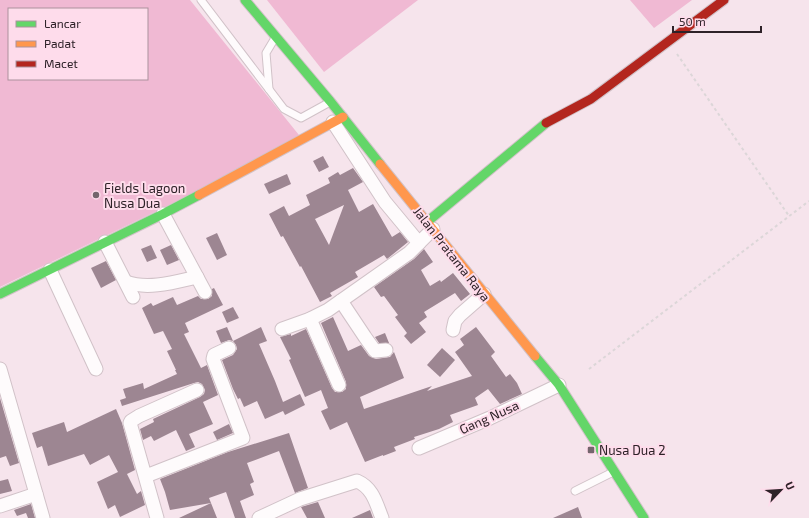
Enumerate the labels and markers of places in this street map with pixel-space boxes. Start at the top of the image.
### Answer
place label: Fields Lagoon Nusa Dua [104,180,185,211]
marker: Fields Lagoon Nusa Dua [91,190,101,200]
place label: Nusa Dua 2 [599,442,666,458]
marker: Nusa Dua 2 [586,445,596,455]

